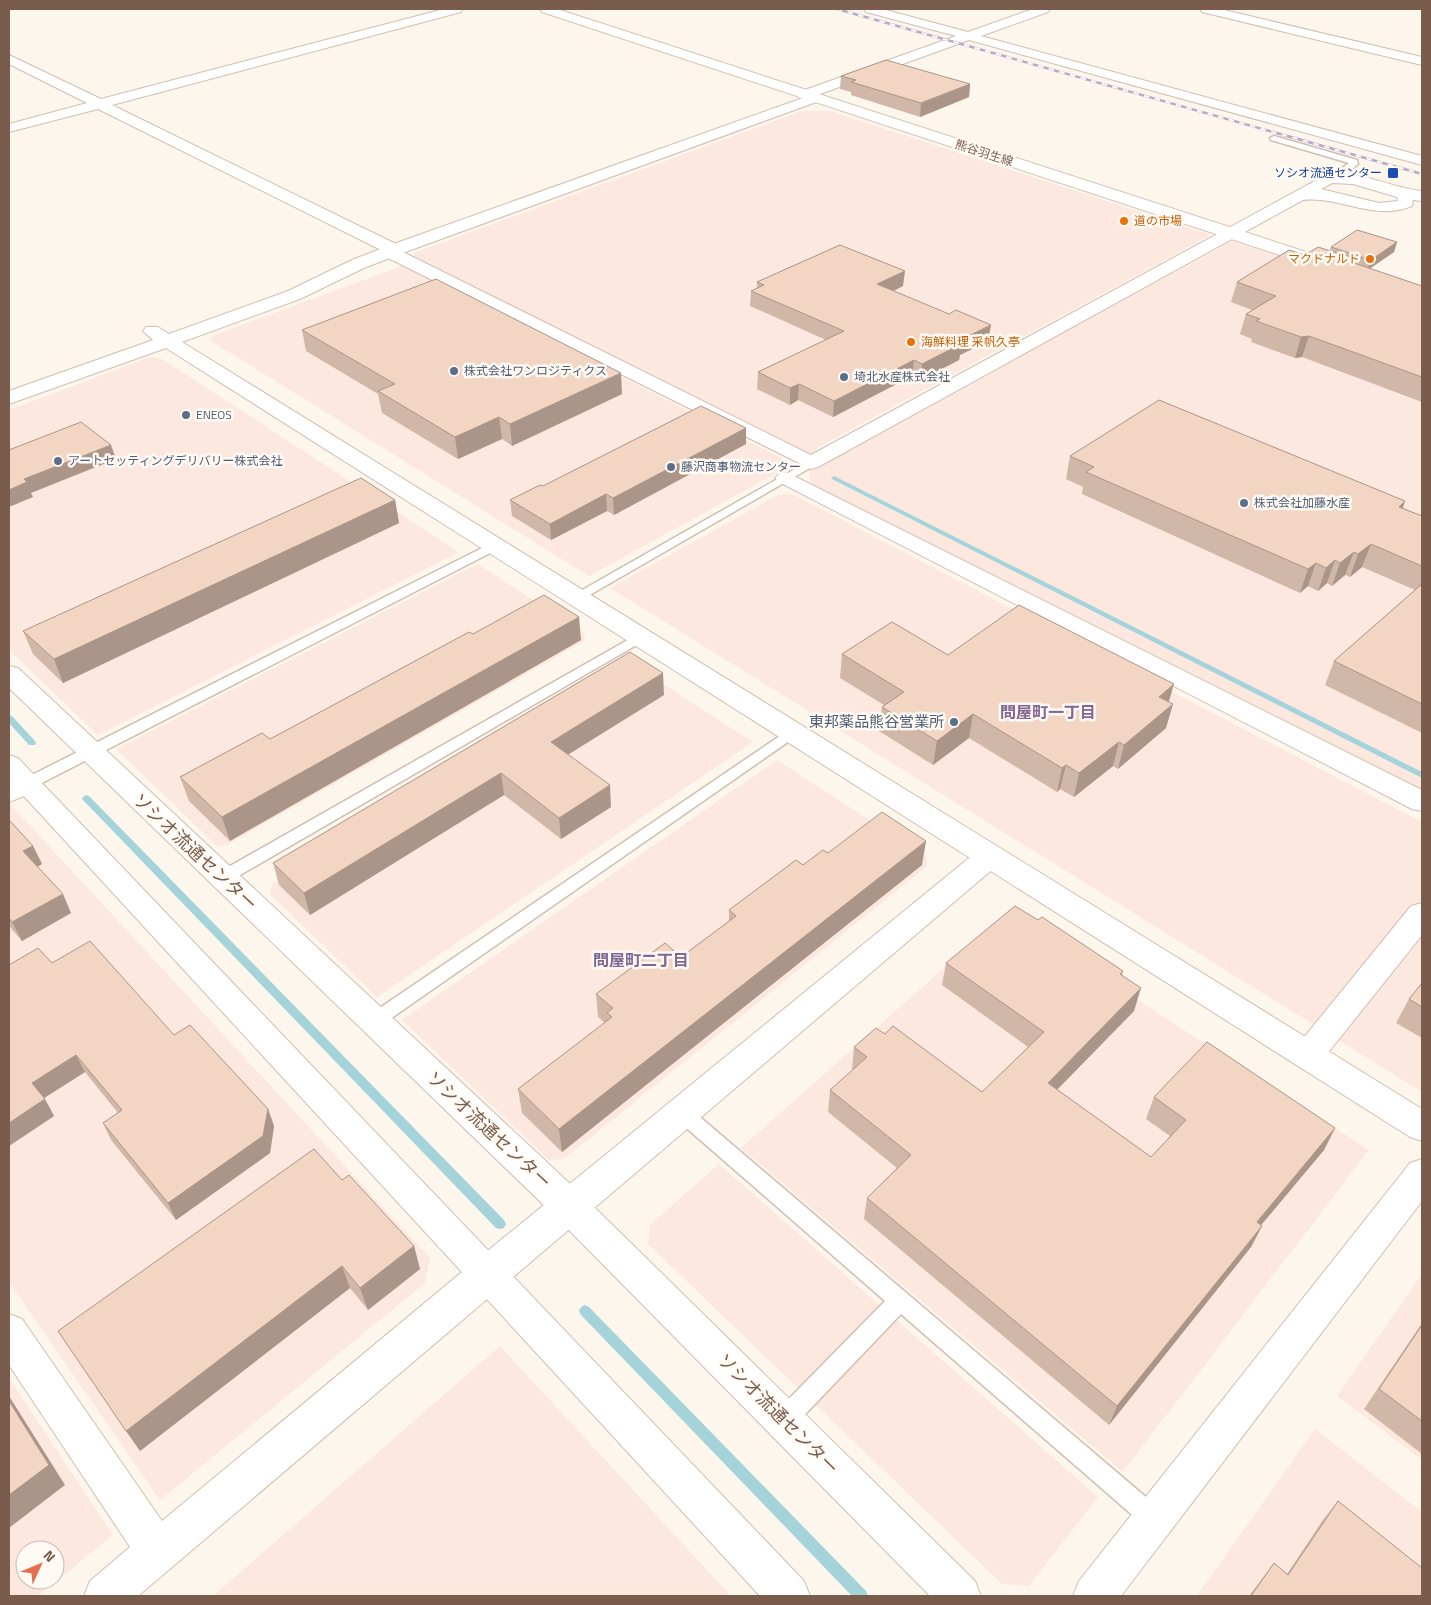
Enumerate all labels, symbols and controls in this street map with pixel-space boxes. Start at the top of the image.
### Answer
street label: 熊谷羽生線 [953,134,1016,171]
place label: ソシオ流通センター [1274,163,1382,182]
marker: ソシオ流通センター [1386,166,1400,180]
place label: 道の市場 [1134,211,1182,230]
marker: 道の市場 [1118,215,1130,227]
place label: マクドナルド [1288,249,1360,268]
marker: マクドナルド [1364,253,1376,265]
place label: 海鮮料理 采帆久亭 [921,332,1020,351]
marker: 海鮮料理 采帆久亭 [905,336,917,348]
place label: 株式会社ワンロジティクス [464,361,607,380]
marker: 株式会社ワンロジティクス [448,365,460,377]
place label: 埼北水産株式会社 [854,367,950,386]
marker: 埼北水産株式会社 [838,371,850,383]
place label: ENEOS [196,405,232,424]
marker: ENEOS [180,409,192,421]
place label: アートセッティングデリバリー株式会社 [68,451,283,470]
marker: アートセッティングデリバリー株式会社 [52,455,64,467]
place label: 藤沢商事物流センター [681,457,801,476]
marker: 藤沢商事物流センター [665,461,677,473]
place label: 株式会社加藤水産 [1254,493,1350,512]
marker: 株式会社加藤水産 [1238,497,1250,509]
district label: 問屋町一丁目 [1000,700,1096,724]
place label: 東邦薬品熊谷営業所 [809,710,944,733]
marker: 東邦薬品熊谷営業所 [948,716,960,728]
street label: ソシオ流通センター [127,787,264,917]
district label: 問屋町二丁目 [593,948,689,972]
street label: ソシオ流通センター [421,1065,558,1195]
street label: ソシオ流通センター [712,1347,845,1480]
north arrow [15,1540,65,1590]
text: N [39,1545,61,1566]

